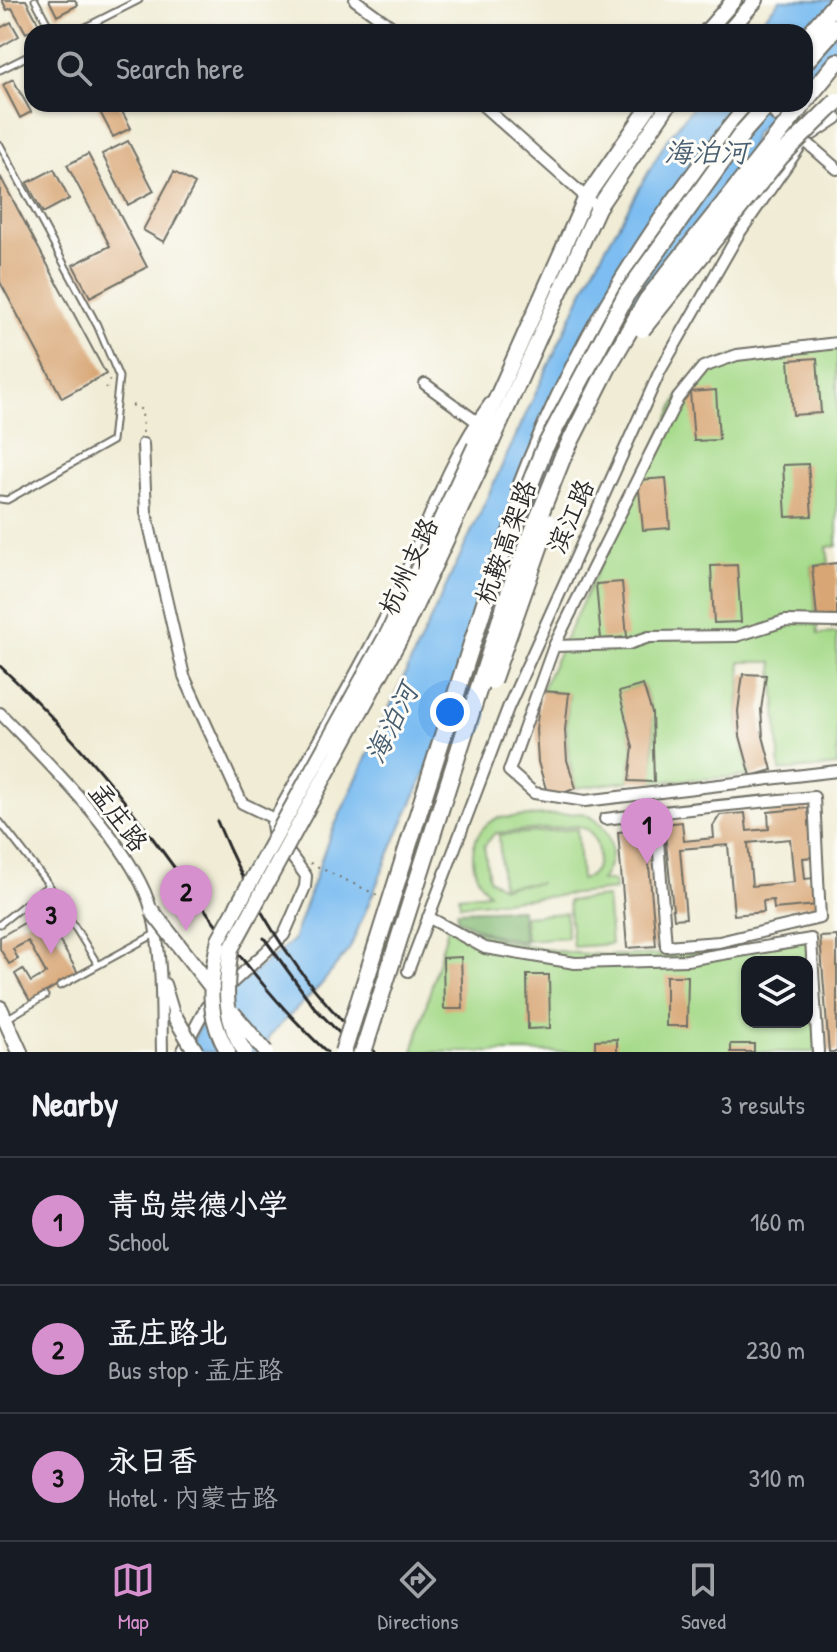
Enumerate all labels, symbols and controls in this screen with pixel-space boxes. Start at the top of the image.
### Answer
search box [24,24,813,112]
icon: search [52,46,96,90]
text: Search here [116,48,244,88]
water label: 海泊河 [664,133,752,171]
street label: 滨江路 [538,473,602,559]
street label: 杭鞍高架路 [466,475,544,609]
street label: 杭州支路 [370,511,446,621]
water label: 海泊河 [356,673,428,769]
your location [430,692,470,732]
street label: 孟庄路 [82,775,156,859]
pin: 1 [621,798,673,864]
pin: 2 [160,865,212,931]
pin: 3 [25,888,77,954]
map controls [741,956,813,1028]
button: layers [741,956,813,1028]
text: Nearby [32,1081,118,1127]
text: 3 results [721,1087,805,1122]
text: 青岛崇德小学 [108,1184,288,1224]
text: 1 [53,1204,63,1239]
text: 160 m [750,1204,805,1239]
text: School [108,1224,169,1259]
text: 孟庄路北 [108,1312,228,1352]
text: 2 [52,1332,64,1367]
text: 230 m [746,1332,805,1367]
text: Bus stop · 孟庄路 [108,1352,283,1387]
text: 永日香 [108,1440,198,1480]
text: 3 [52,1460,64,1495]
text: 310 m [749,1460,805,1495]
text: Hotel · 内蒙古路 [108,1480,278,1515]
tab: Map [111,1558,155,1636]
tab: Directions [378,1558,459,1636]
tab: Saved [681,1558,726,1636]

